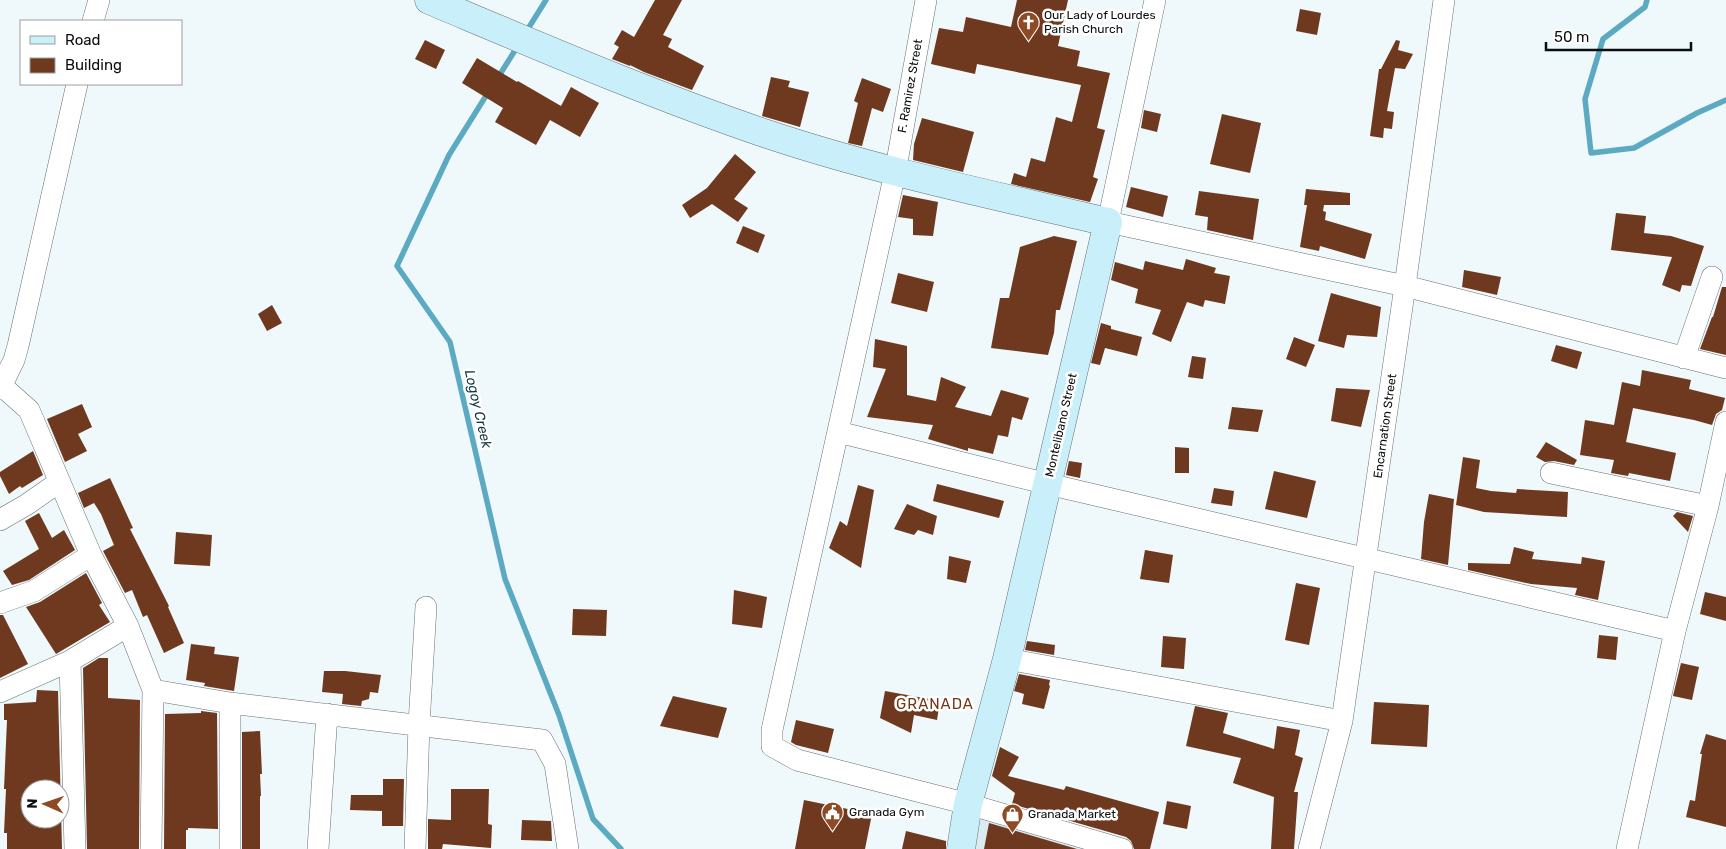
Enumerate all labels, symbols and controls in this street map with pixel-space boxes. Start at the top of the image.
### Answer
place label: Our Lady of Lourdes Parish Church [1044,8,1156,36]
church icon: Our Lady of Lourdes Parish Church [1016,10,1040,41]
legend [20,20,182,85]
scale bar [1546,20,1691,52]
text: 50 m [1554,28,1589,46]
text: Road [65,31,101,49]
street label: F. Ramirez Street [895,38,925,134]
text: Building [65,56,122,74]
water label: Logoy Creek [461,368,495,451]
street label: Montelibano Street [1042,371,1080,478]
street label: Encarnation Street [1371,372,1399,479]
district label: GRANADA [896,695,974,713]
north arrow [20,779,70,829]
text: N [24,798,41,809]
public building icon: Granada Gym [821,800,845,831]
shop icon: Granada Market [1000,802,1024,833]
place label: Granada Gym [849,805,924,819]
place label: Granada Market [1028,807,1116,821]

